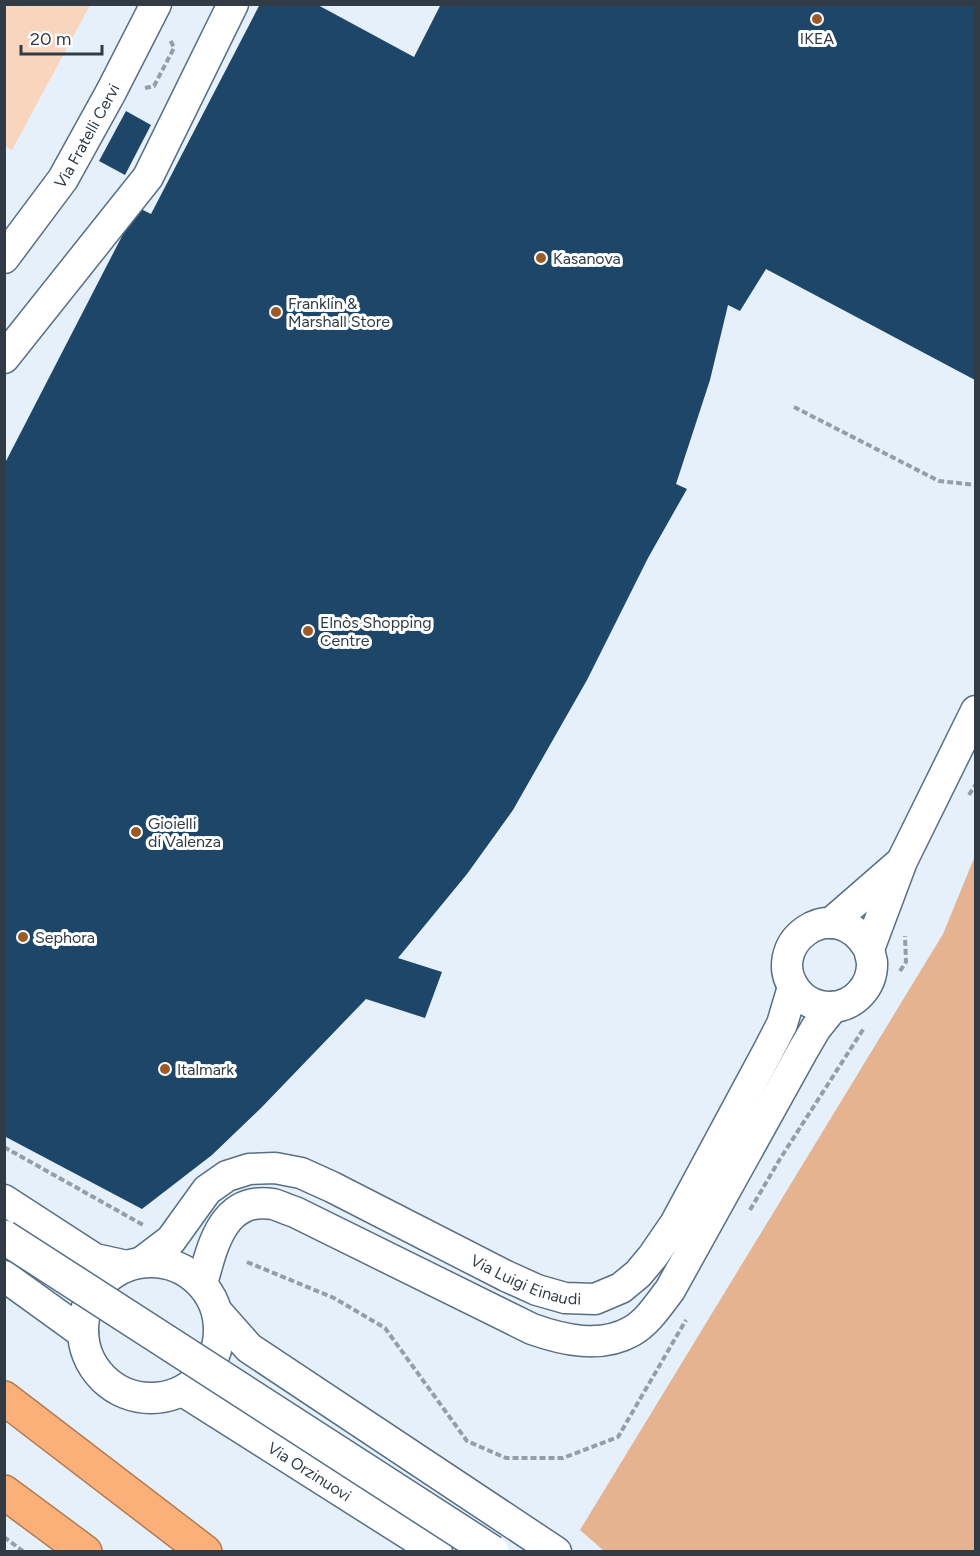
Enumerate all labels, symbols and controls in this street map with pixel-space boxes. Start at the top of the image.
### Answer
marker: IKEA [810,12,824,26]
scale bar [21,18,102,56]
text: 20 m [30,28,71,50]
place label: IKEA [800,29,834,48]
street label: Via Fratelli Cervi [50,80,123,192]
place label: Kasanova [553,249,621,268]
marker: Kasanova [534,251,548,265]
place label: Franklin & Marshall Store [288,294,390,331]
marker: Franklin & Marshall Store [269,305,283,319]
place label: Elnòs Shopping Centre [320,613,432,650]
marker: Elnòs Shopping Centre [301,624,315,638]
place label: Gioielli di Valenza [148,814,221,851]
marker: Gioielli di Valenza [129,825,143,839]
place label: Sephora [35,928,95,947]
marker: Sephora [16,930,30,944]
place label: Italmark [177,1060,234,1079]
marker: Italmark [158,1062,172,1076]
street label: Via Luigi Einaudi [468,1250,581,1308]
street label: Via Orzinuovi [264,1438,355,1505]

